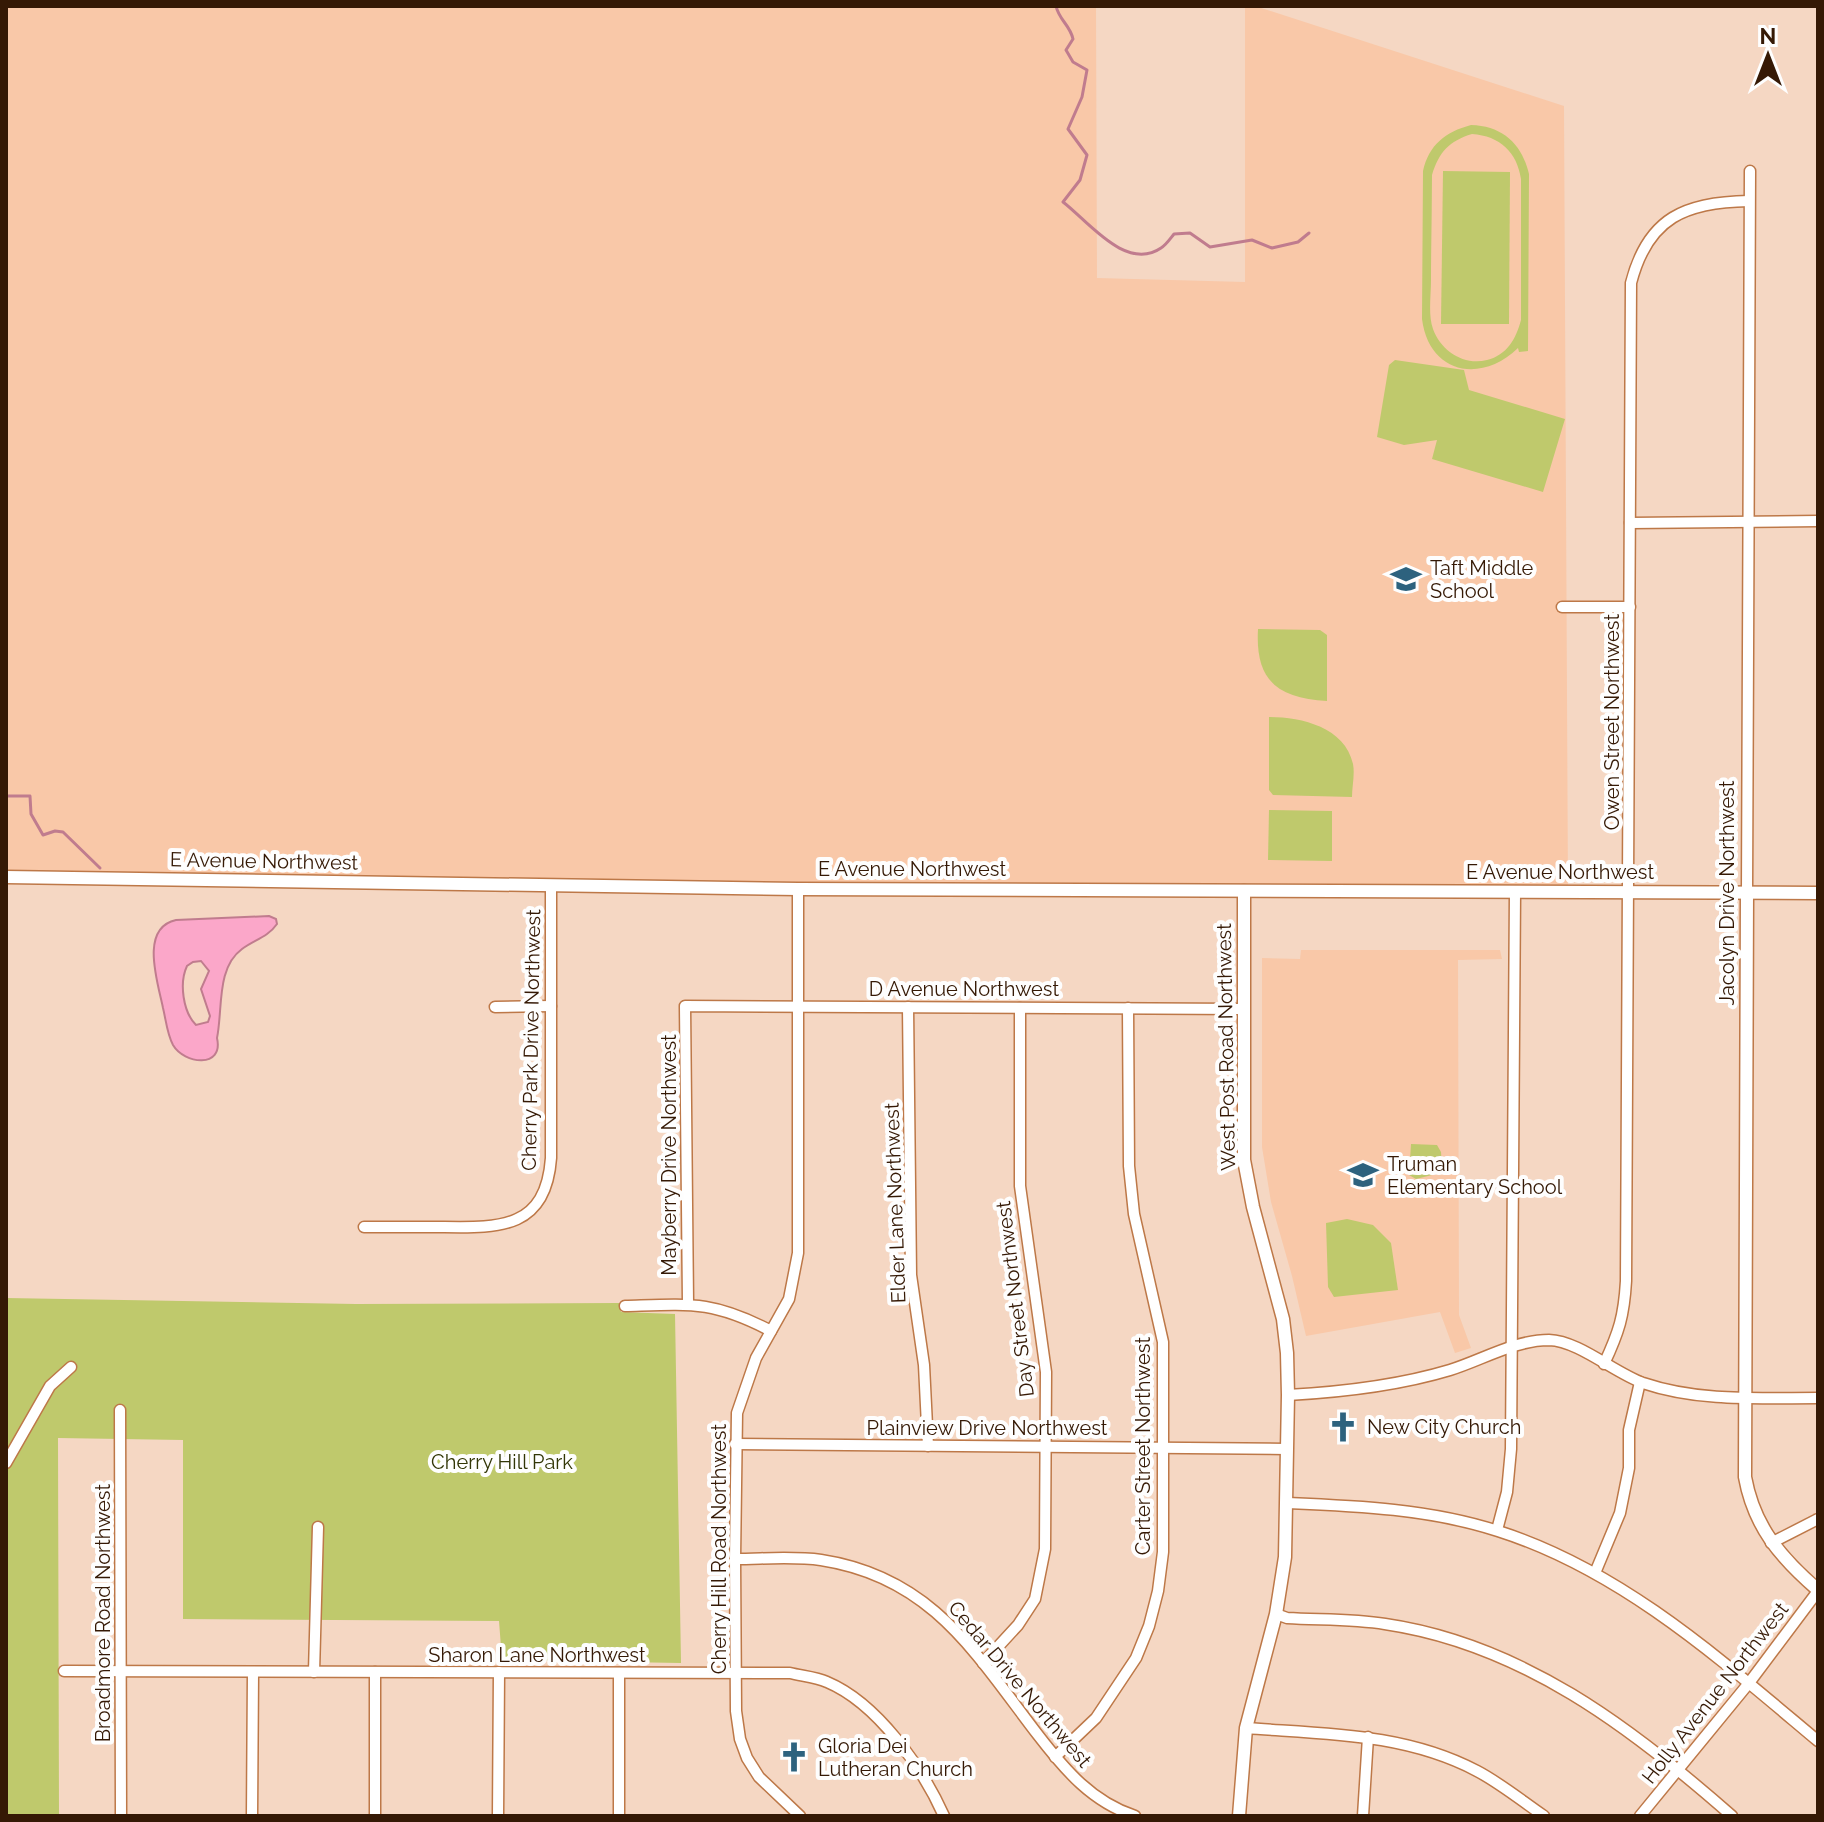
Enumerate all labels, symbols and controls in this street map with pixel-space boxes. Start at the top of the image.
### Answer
north arrow [1728,16,1808,96]
text: N [1760,23,1776,49]
place label: Taft Middle School [1430,556,1534,603]
school or university icon: Taft Middle School [1389,562,1423,596]
street label: Owen Street Northwest [1600,614,1624,830]
street label: Jacolyn Drive Northwest [1715,780,1739,1005]
street label: E Avenue Northwest [170,847,359,875]
street label: E Avenue Northwest [818,857,1006,881]
street label: E Avenue Northwest [1466,860,1654,884]
street label: Cherry Park Drive Northwest [517,909,545,1171]
street label: West Post Road Northwest [1212,923,1240,1171]
street label: D Avenue Northwest [869,977,1059,1001]
street label: Mayberry Drive Northwest [657,1034,681,1276]
street label: Elder Lane Northwest [879,1102,910,1304]
place label: Truman Elementary School [1387,1152,1563,1199]
school or university icon: Truman Elementary School [1346,1158,1380,1192]
street label: Day Street Northwest [991,1199,1039,1398]
street label: Carter Street Northwest [1131,1336,1155,1555]
church icon: New City Church [1326,1410,1360,1444]
place label: New City Church [1367,1415,1521,1439]
street label: Plainview Drive Northwest [867,1416,1108,1440]
street label: Cherry Hill Road Northwest [707,1423,731,1674]
park label: Cherry Hill Park [431,1450,573,1474]
street label: Broadmore Road Northwest [91,1483,115,1742]
street label: Cedar Drive Northwest [943,1596,1097,1772]
street label: Holly Avenue Northwest [1637,1597,1793,1788]
street label: Sharon Lane Northwest [428,1643,646,1667]
place label: Gloria Dei Lutheran Church [818,1734,973,1781]
church icon: Gloria Dei Lutheran Church [777,1740,811,1774]

